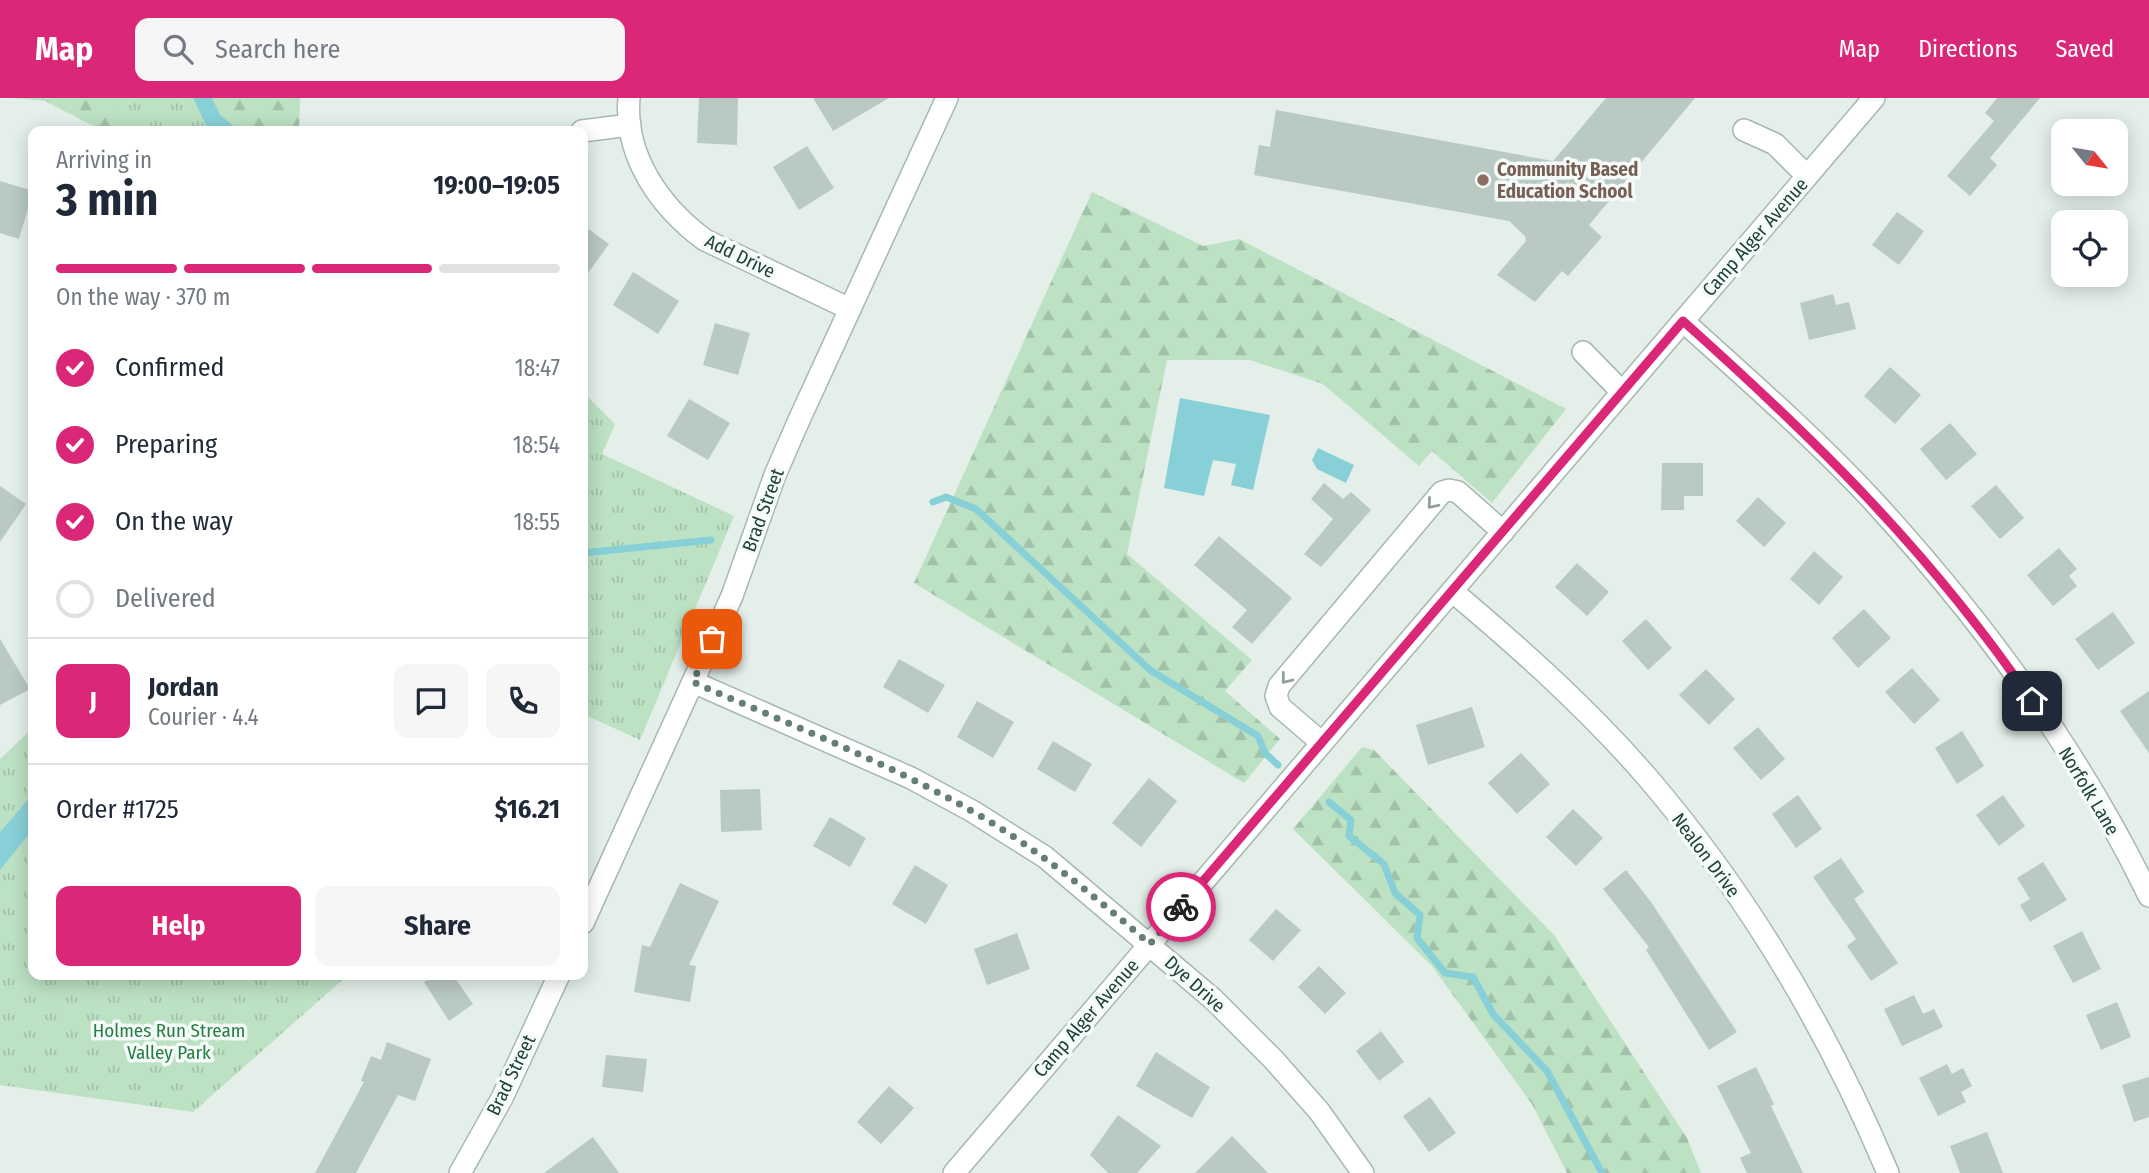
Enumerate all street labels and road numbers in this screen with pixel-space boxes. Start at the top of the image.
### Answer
street label: Camp Alger Avenue [1697,173,1813,301]
street label: Add Drive [701,229,779,283]
street label: Brad Street [737,464,789,555]
street label: Norfolk Lane [2054,743,2124,839]
street label: Nealon Drive [1667,808,1745,902]
street label: Dye Drive [1160,951,1230,1017]
street label: Camp Alger Avenue [1028,954,1144,1082]
street label: Brad Street [482,1030,541,1119]

